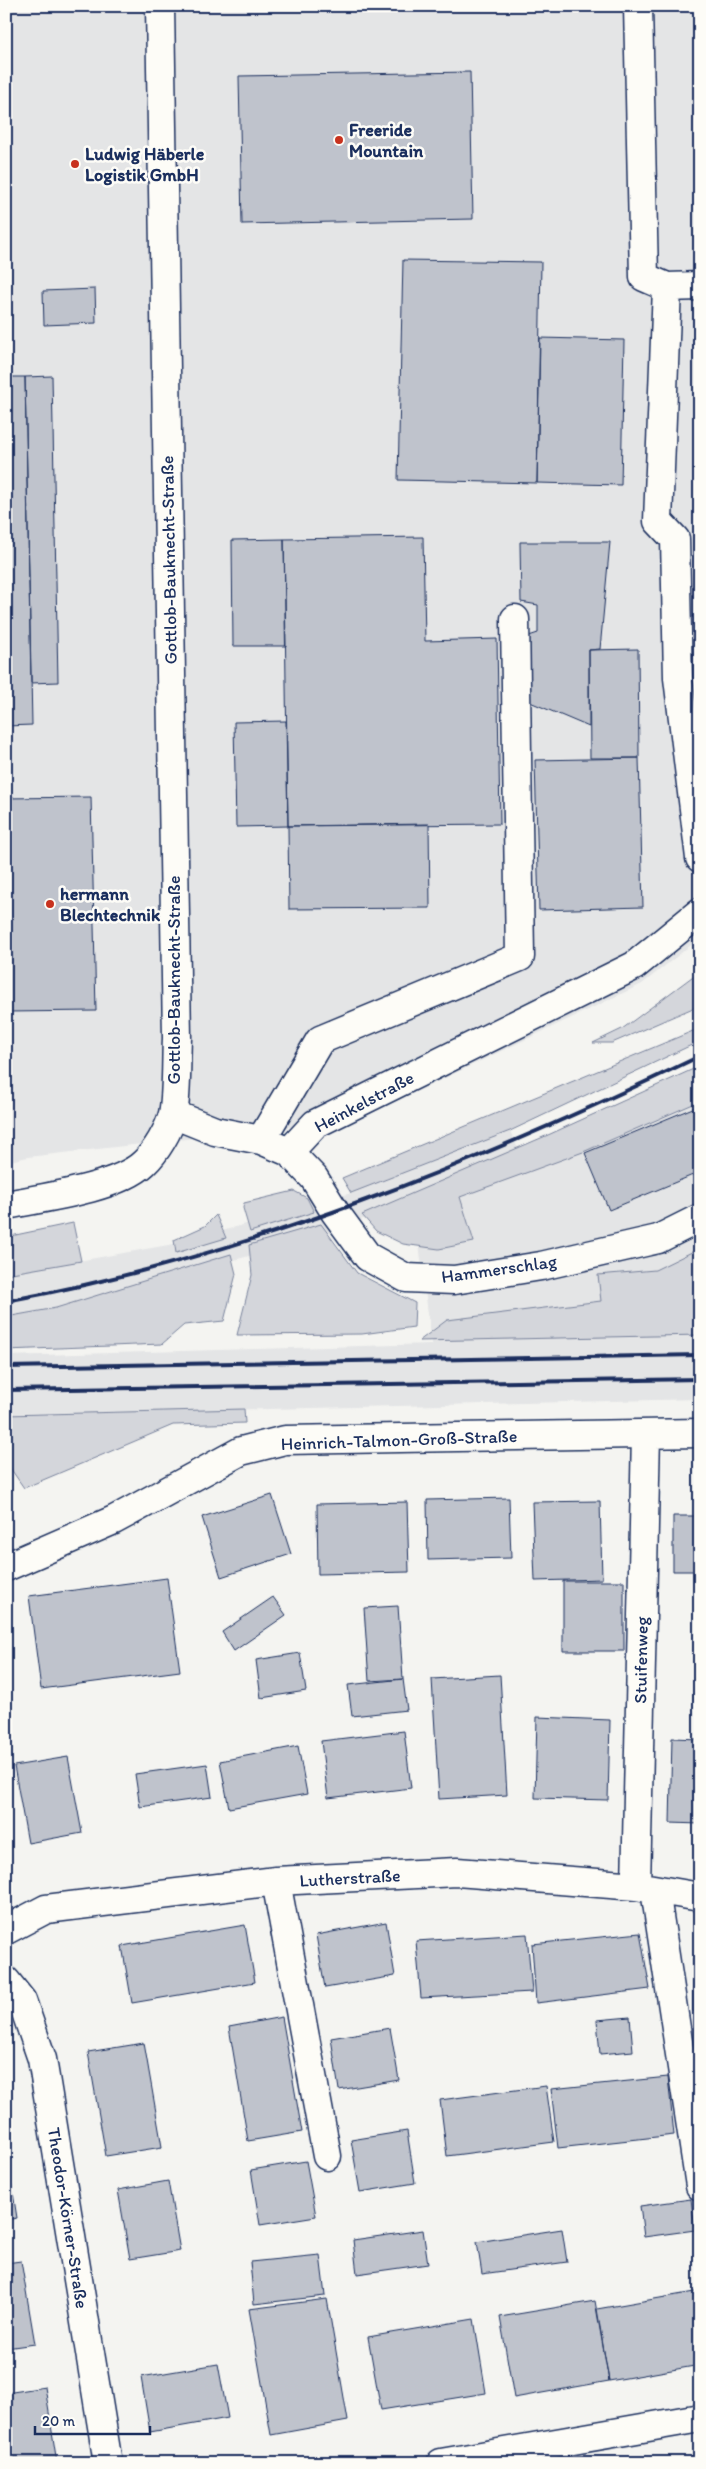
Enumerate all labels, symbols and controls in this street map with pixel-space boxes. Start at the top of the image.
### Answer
place label: Freeride Mountain [349,119,424,162]
marker: Freeride Mountain [333,134,345,146]
place label: Ludwig Häberle Logistik GmbH [85,143,205,186]
marker: Ludwig Häberle Logistik GmbH [69,158,81,170]
street label: Gottlob-Bauknecht-Straße [156,455,182,665]
street label: Gottlob-Bauknecht-Straße [163,876,185,1084]
place label: hermann Blechtechnik [60,883,161,926]
marker: hermann Blechtechnik [44,898,56,910]
street label: Heinkelstraße [310,1067,418,1137]
street label: Hammerschlag [440,1250,559,1288]
street label: Heinrich-Talmon-Groß-Straße [280,1425,518,1455]
street label: Stuifenweg [629,1615,653,1704]
street label: Lutherstraße [299,1864,401,1892]
street label: Theodor-Körner-Straße [43,2126,93,2310]
scale bar [35,2404,150,2436]
text: 20 m [42,2412,76,2430]

